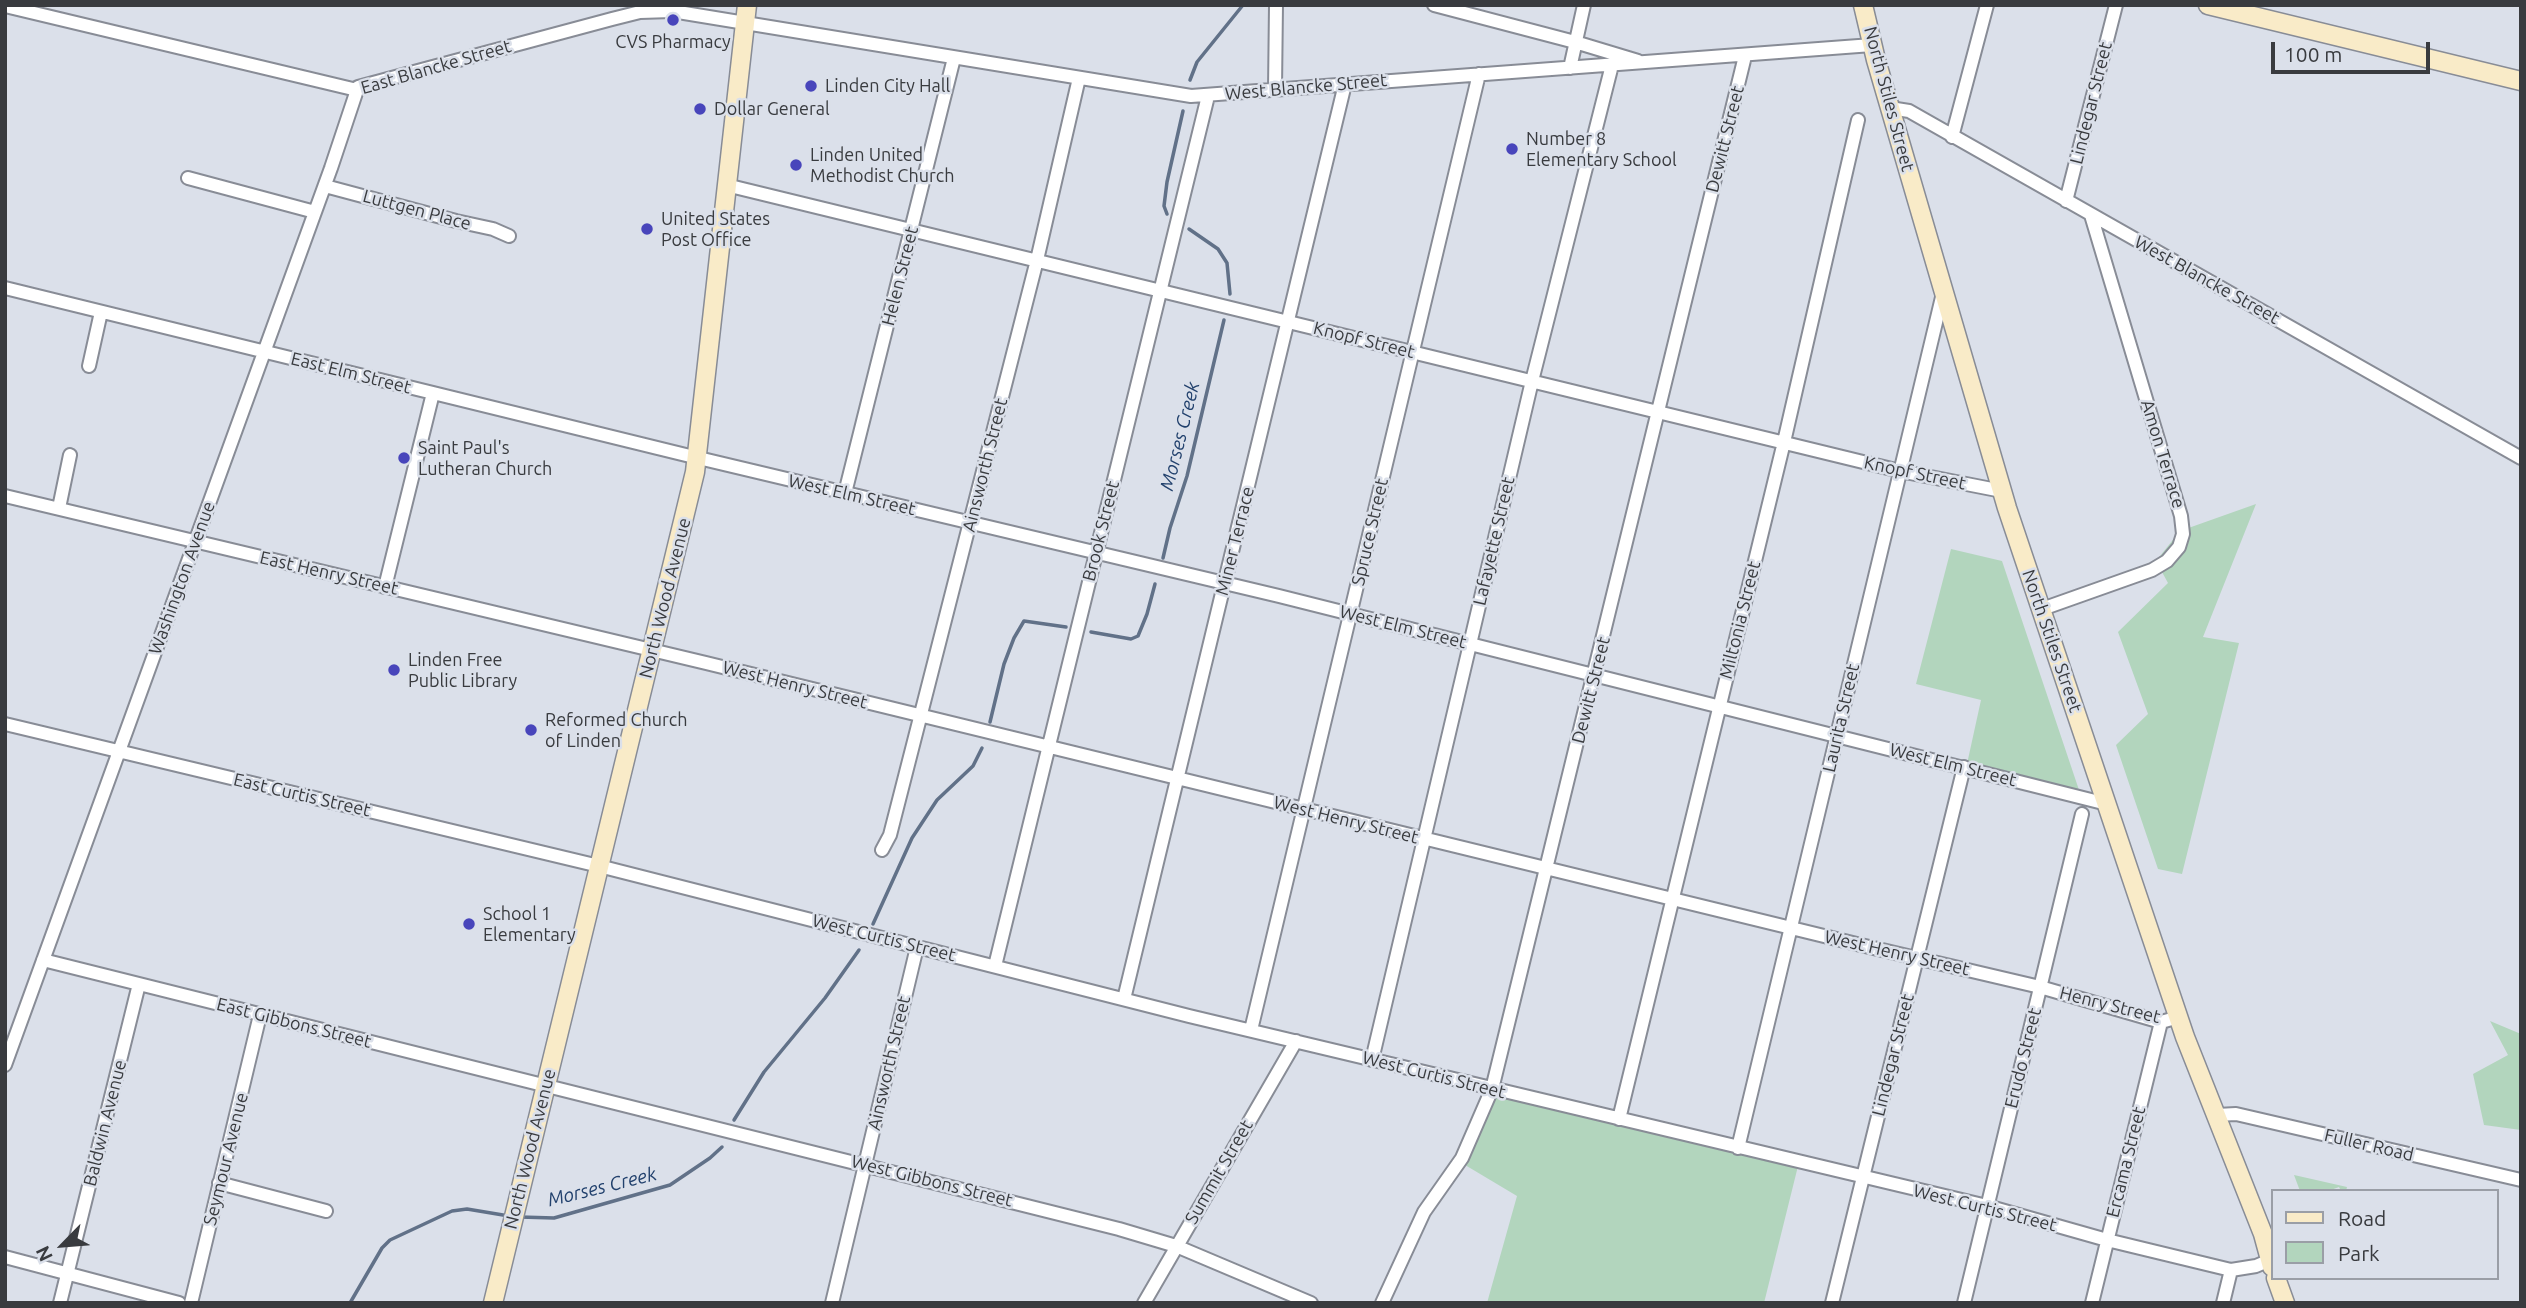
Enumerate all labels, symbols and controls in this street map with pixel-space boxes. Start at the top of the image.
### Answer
marker: CVS Pharmacy [665,12,681,28]
street label: North Stiles Street [1859,24,1919,174]
scale bar [2274,28,2433,72]
place label: CVS Pharmacy [615,31,731,53]
street label: East Blancke Street [358,35,514,99]
street label: Lindegar Street [2065,40,2117,166]
text: 100 m [2284,42,2342,66]
street label: West Blancke Street [1224,69,1388,105]
place label: Linden City Hall [825,75,950,97]
marker: Linden City Hall [803,78,819,94]
street label: Dewitt Street [1701,83,1749,195]
place label: Dollar General [714,98,830,120]
marker: Dollar General [692,101,708,117]
place label: Number 8 Elementary School [1526,128,1677,170]
marker: Number 8 Elementary School [1504,141,1520,157]
place label: Linden United Methodist Church [810,144,954,186]
marker: Linden United Methodist Church [788,157,804,173]
street label: Luttgen Place [360,185,474,235]
place label: United States Post Office [661,208,770,250]
marker: United States Post Office [639,221,655,237]
street label: Helen Street [877,224,923,328]
street label: West Blancke Street [2131,231,2283,329]
street label: Knopf Street [1311,317,1417,363]
street label: East Elm Street [289,348,413,398]
water label: Morses Creek [1155,379,1205,493]
street label: Ainsworth Street [958,396,1012,534]
street label: Amon Terrace [2136,397,2190,511]
place label: Saint Paul's Lutheran Church [418,437,552,480]
marker: Saint Paul's Lutheran Church [396,450,412,466]
street label: Knopf Street [1862,452,1968,494]
street label: West Elm Street [786,470,918,520]
street label: Lafayette Street [1469,475,1519,607]
street label: Spruce Street [1347,476,1393,588]
street label: Brook Street [1078,479,1124,583]
street label: Miner Terrace [1211,484,1259,598]
street label: Washington Avenue [144,499,220,657]
street label: North Wood Avenue [635,516,695,680]
street label: East Henry Street [258,547,400,599]
street label: Miltonia Street [1715,559,1765,681]
street label: North Stiles Street [2017,567,2087,715]
street label: West Elm Street [1337,601,1469,653]
street label: Dewitt Street [1567,634,1615,746]
place label: Linden Free Public Library [408,649,517,692]
street label: West Henry Street [720,657,870,713]
marker: Linden Free Public Library [386,662,402,678]
street label: Laurita Street [1818,662,1864,774]
place label: Reformed Church of Linden [545,709,687,752]
marker: Reformed Church of Linden [523,722,539,738]
street label: West Elm Street [1887,739,2019,791]
street label: East Curtis Street [231,769,373,821]
street label: West Henry Street [1271,792,1421,848]
place label: School 1 Elementary [483,903,576,946]
street label: West Curtis Street [810,910,958,966]
marker: School 1 Elementary [461,916,477,932]
street label: West Henry Street [1822,926,1972,980]
street label: Henry Street [2057,982,2163,1028]
street label: Lindegar Street [1867,992,1919,1118]
street label: East Gibbons Street [214,993,374,1053]
street label: Ainsworth Street [863,994,915,1132]
street label: Erudo Street [2000,1006,2046,1110]
street label: West Curtis Street [1360,1047,1508,1103]
street label: Baldwin Avenue [79,1058,131,1188]
street label: North Wood Avenue [500,1067,560,1231]
street label: Seymour Avenue [199,1090,253,1228]
street label: Ercama Street [2102,1104,2150,1220]
street label: Summit Street [1180,1116,1258,1228]
street label: Fuller Road [2322,1124,2416,1166]
street label: West Gibbons Street [849,1150,1015,1212]
water label: Morses Creek [545,1162,659,1212]
street label: West Curtis Street [1911,1180,2059,1236]
legend [2270,1189,2498,1280]
text: Road [2338,1206,2386,1230]
north arrow [28,1210,98,1280]
text: Park [2338,1241,2380,1265]
text: N [31,1243,57,1265]

